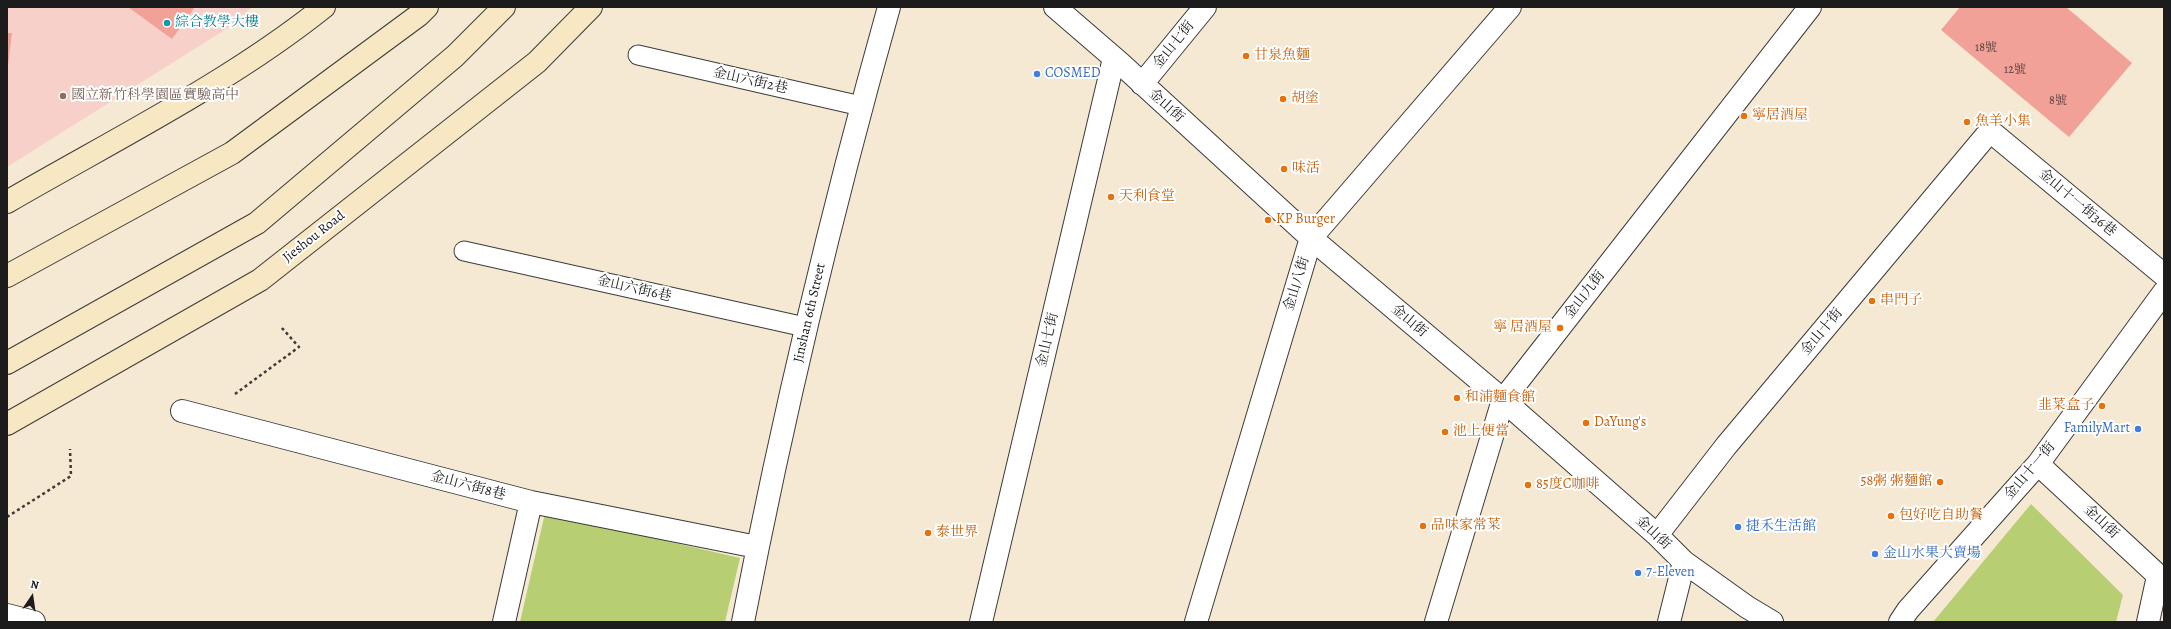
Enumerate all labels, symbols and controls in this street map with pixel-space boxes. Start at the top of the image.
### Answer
place label: 綜合教學大樓 [175,15,259,31]
marker: 綜合教學大樓 [162,18,172,28]
street label: 金山七街 [1150,18,1198,72]
house number: 18號 [1975,41,1997,55]
place label: 甘泉魚麵 [1254,48,1310,64]
marker: 甘泉魚麵 [1241,51,1251,61]
house number: 12號 [2004,63,2026,77]
street label: 金山六街2巷 [711,64,789,98]
place label: COSMED [1045,66,1101,82]
marker: COSMED [1032,69,1042,79]
street label: 金山街 [1145,86,1187,126]
place label: 國立新竹科學園區實驗高中 [71,88,239,104]
marker: 國立新竹科學園區實驗高中 [58,91,68,101]
place label: 胡塗 [1291,91,1319,107]
marker: 胡塗 [1278,94,1288,104]
house number: 8號 [2049,94,2067,108]
place label: 寧居酒屋 [1752,108,1808,124]
marker: 寧居酒屋 [1739,111,1749,121]
place label: 魚羊小集 [1975,114,2031,130]
marker: 魚羊小集 [1962,117,1972,127]
place label: 味活 [1292,161,1320,177]
marker: 味活 [1279,164,1289,174]
street label: 金山十一街36巷 [2035,166,2119,240]
place label: 天利食堂 [1119,189,1175,205]
marker: 天利食堂 [1106,192,1116,202]
street label: Jieshou Road [280,208,348,266]
place label: KP Burger [1276,212,1335,228]
marker: KP Burger [1263,215,1273,225]
street label: 金山八街 [1281,255,1313,313]
street label: Jinshan 6th Street [790,262,830,364]
street label: 金山九街 [1561,268,1609,322]
street label: 金山六街6巷 [595,272,673,306]
place label: 串門子 [1880,293,1922,309]
marker: 串門子 [1867,296,1877,306]
street label: 金山街 [1388,301,1430,341]
street label: 金山十街 [1798,305,1846,359]
street label: 金山七街 [1034,311,1062,369]
place label: 寧 居酒屋 [1493,320,1552,336]
marker: 寧 居酒屋 [1555,323,1565,333]
place label: 和浦麵食館 [1465,390,1535,406]
marker: 和浦麵食館 [1452,393,1462,403]
place label: 韭菜盒子 [2038,398,2094,414]
marker: 韭菜盒子 [2097,401,2107,411]
place label: DaYung's [1594,415,1646,431]
marker: DaYung's [1581,418,1591,428]
place label: FamilyMart [2064,421,2130,437]
place label: 池上便當 [1453,424,1509,440]
marker: FamilyMart [2133,424,2143,434]
marker: 池上便當 [1440,427,1450,437]
street label: 金山十一街 [2001,439,2059,503]
street label: 金山六街8巷 [429,468,507,504]
place label: 58粥 粥麵館 [1860,474,1932,490]
place label: 85度C咖啡 [1536,477,1600,493]
marker: 58粥 粥麵館 [1935,477,1945,487]
marker: 85度C咖啡 [1523,480,1533,490]
street label: 金山街 [2080,502,2122,542]
place label: 包好吃自助餐 [1899,508,1983,524]
marker: 包好吃自助餐 [1886,511,1896,521]
street label: 金山街 [1632,513,1674,553]
place label: 品味家常菜 [1431,518,1501,534]
place label: 捷禾生活館 [1746,519,1816,535]
marker: 品味家常菜 [1418,521,1428,531]
marker: 捷禾生活館 [1733,522,1743,532]
place label: 泰世界 [936,525,978,541]
marker: 泰世界 [923,528,933,538]
place label: 金山水果大賣場 [1883,546,1981,562]
marker: 金山水果大賣場 [1870,549,1880,559]
place label: 7-Eleven [1646,565,1695,581]
marker: 7-Eleven [1633,568,1643,578]
north arrow [12,577,52,617]
text: N [29,577,40,593]

